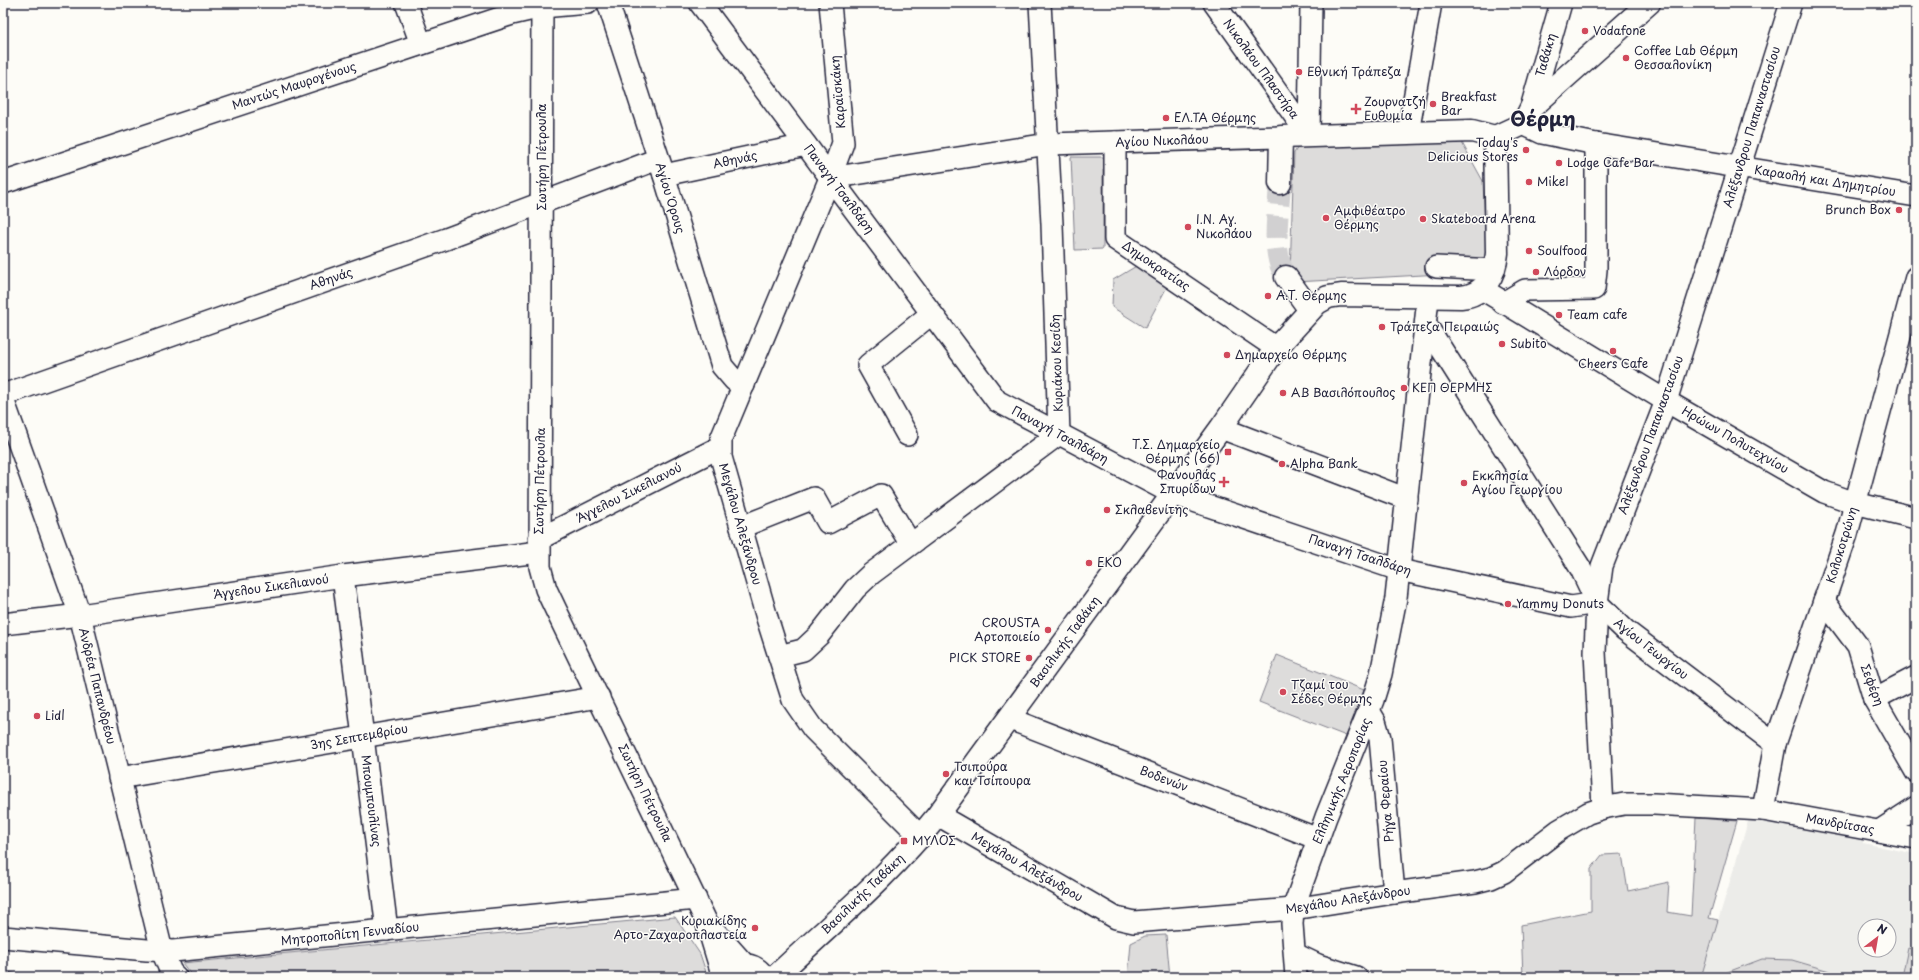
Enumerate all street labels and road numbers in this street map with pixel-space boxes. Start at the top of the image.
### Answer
street label: Νικολάου Πλαστήρα [1219,15,1304,122]
street label: Ταβάκη [1530,31,1560,79]
street label: Αλέξανδρου Παπαναστασίου [1718,44,1784,210]
street label: Καραϊσκάκη [825,55,849,129]
street label: Μαντώς Μαυρογένους [229,56,358,114]
street label: Σωτήρη Πέτρουλα [532,103,550,210]
street label: Αγίου Νικολάου [1115,129,1209,151]
street label: Παναγή Τσαλδάρη [800,140,879,237]
street label: Αθηνάς [711,146,759,172]
street label: Αγίου Όρους [652,160,690,235]
street label: Καραολή και Δημητρίου [1753,160,1897,200]
street label: Δημοκρατίας [1119,236,1194,295]
street label: Αθηνάς [307,262,355,294]
street label: Κυριάκου Κεσίδη [1045,314,1067,412]
street label: Αλέξανδρου Παπαναστασίου [1613,353,1687,517]
street label: Παναγή Τσαλδάρη [1009,401,1112,467]
street label: Ηρώων Πολυτεχνίου [1679,401,1792,477]
street label: Σωτήρη Πέτρουλα [529,427,549,535]
street label: Άγγελου Σικελιανού [573,458,685,527]
street label: Μεγάλου Αλεξάνδρου [715,461,767,587]
street label: Κολοκοτρώνη [1821,504,1861,585]
street label: Παναγή Τσαλδάρη [1306,529,1414,579]
street label: Άγγελου Σικελιανού [212,569,330,603]
street label: Βασιλικής Ταβάκη [1025,592,1104,691]
street label: Αγίου Γεωργίου [1610,613,1693,683]
street label: Ανδρέα Παπανδρέου [75,626,121,746]
street label: Σεφέρη [1857,661,1889,708]
street label: Ελληνικής Αεροπορίας [1307,715,1375,846]
street label: 3ης Σεπτεμβρίου [308,719,409,753]
street label: Σωτήρη Πέτρουλα [614,741,677,845]
street label: Μπουμπουλίνας [357,754,387,848]
street label: Ρήγα Φεραίου [1372,759,1398,843]
street label: Βοδενών [1138,761,1191,795]
street label: Μανδρίτσας [1804,808,1876,838]
street label: Μεγάλου Αλεξάνδρου [968,827,1087,906]
street label: Βασιλικής Ταβάκη [817,849,908,938]
street label: Μεγάλου Αλεξάνδρου [1284,880,1412,918]
street label: Μητροπολίτη Γενναδίου [280,917,420,949]

